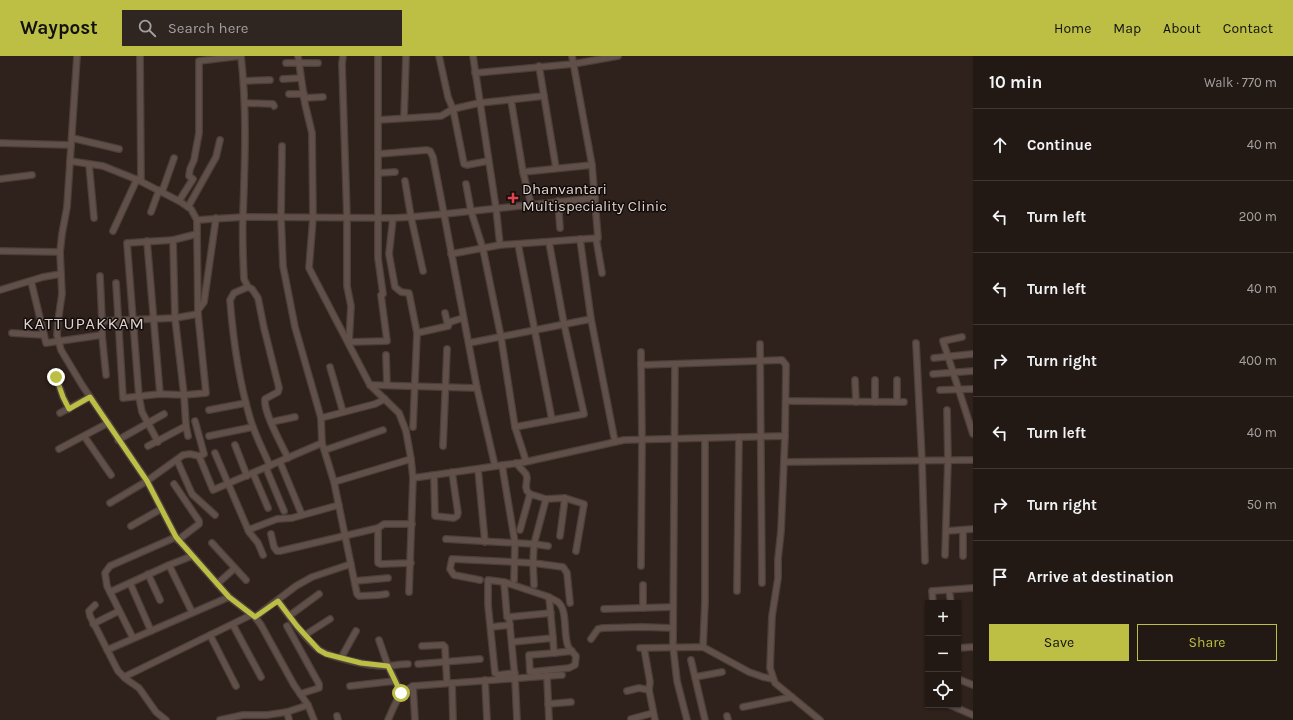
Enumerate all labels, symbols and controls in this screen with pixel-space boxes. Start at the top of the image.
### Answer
search box [122,10,402,46]
text: Waypost [20,17,98,39]
icon: search [136,17,158,39]
text: Search here [168,19,248,37]
text: Home [1054,20,1091,37]
text: Map [1113,20,1141,37]
text: About [1163,20,1201,37]
text: Contact [1223,20,1273,37]
text: 10 min [989,72,1042,92]
text: Walk · 770 m [1204,75,1277,90]
icon: ahead [989,134,1011,156]
text: Continue [1027,136,1092,154]
text: 40 m [1247,137,1277,152]
place label: Dhanvantari Multispeciality Clinic [522,180,667,215]
marker: Dhanvantari Multispeciality Clinic [507,192,519,204]
icon: left [989,206,1011,228]
text: Turn left [1027,208,1086,226]
text: 200 m [1239,209,1277,224]
icon: left [989,278,1011,300]
text: Turn left [1027,280,1086,298]
text: 40 m [1247,281,1277,296]
district label: KATTUPAKKAM [23,313,145,333]
icon: right [989,350,1011,372]
text: Turn right [1027,352,1097,370]
text: 400 m [1239,353,1277,368]
route end [47,368,65,386]
icon: left [989,422,1011,444]
text: Turn left [1027,424,1086,442]
text: 40 m [1247,425,1277,440]
icon: right [989,494,1011,516]
text: Turn right [1027,496,1097,514]
text: 50 m [1247,497,1277,512]
icon: arrive [989,566,1011,588]
text: Arrive at destination [1027,568,1174,586]
map controls [925,600,961,708]
button: + [925,600,961,636]
button: Save [989,624,1129,661]
button: Share [1137,624,1277,661]
button: − [925,636,961,672]
button: locate [925,672,961,708]
route start [392,684,410,702]

